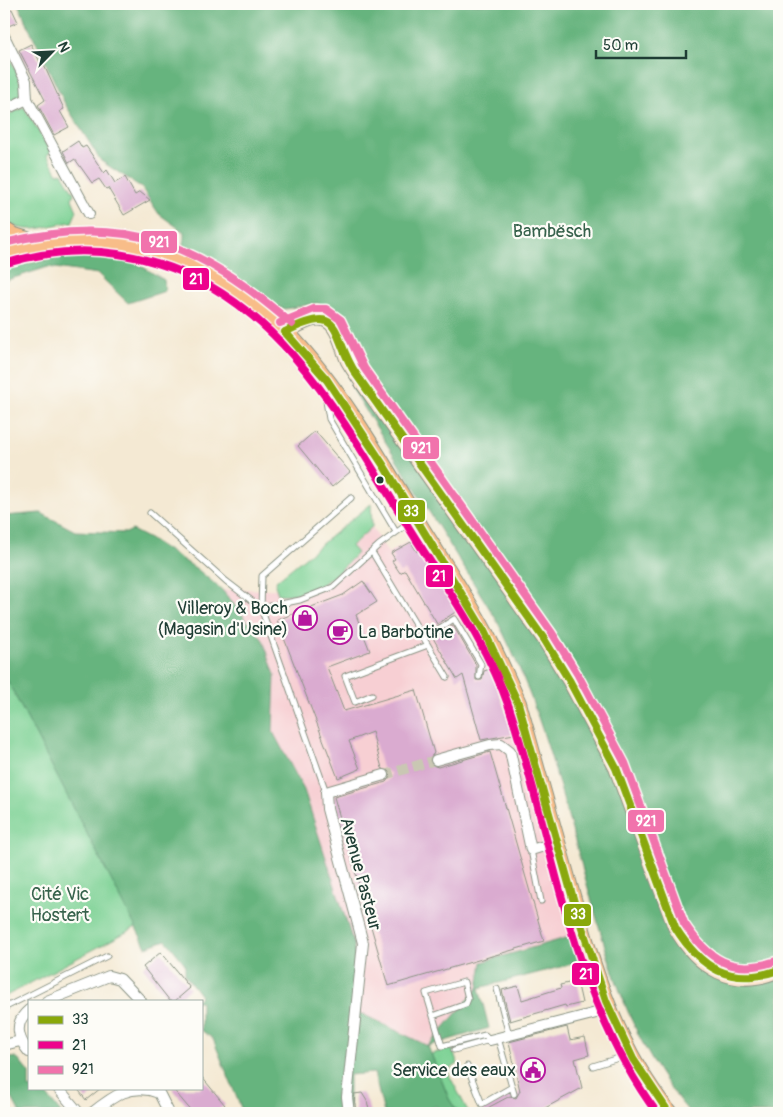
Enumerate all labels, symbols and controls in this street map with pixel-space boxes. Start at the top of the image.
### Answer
north arrow [28,28,78,78]
scale bar [596,28,686,60]
text: 50 m [603,36,638,55]
text: N [54,39,73,55]
park label: Bambësch [513,220,591,243]
line badge: 921 [140,230,178,254]
text: 921 [149,234,169,251]
line badge: 21 [182,267,210,291]
text: 21 [189,271,203,288]
line badge: 921 [402,436,440,460]
text: 921 [411,440,431,457]
unlabelled marker [375,475,385,485]
line badge: 33 [397,499,426,523]
text: 33 [403,503,419,520]
line badge: 21 [425,564,454,588]
text: 21 [432,568,446,585]
place label: Villeroy & Boch (Magasin d'Usine) [158,597,288,641]
shop icon: Villeroy & Boch (Magasin d'Usine) [292,605,318,631]
cafe icon: La Barbotine [327,619,353,645]
place label: La Barbotine [358,621,453,644]
line badge: 921 [627,809,665,833]
text: 921 [636,813,656,830]
street label: Avenue Pasteur [334,815,387,934]
park label: Cité Vic Hostert [31,883,90,927]
line badge: 33 [563,903,592,927]
text: 33 [570,906,586,923]
line badge: 21 [571,962,600,986]
text: 21 [579,966,593,983]
legend [28,1000,202,1090]
text: 33 [72,1010,89,1029]
text: 21 [72,1036,86,1055]
public building icon: Service des eaux [520,1057,546,1083]
place label: Service des eaux [392,1059,516,1082]
text: 921 [72,1060,94,1079]

